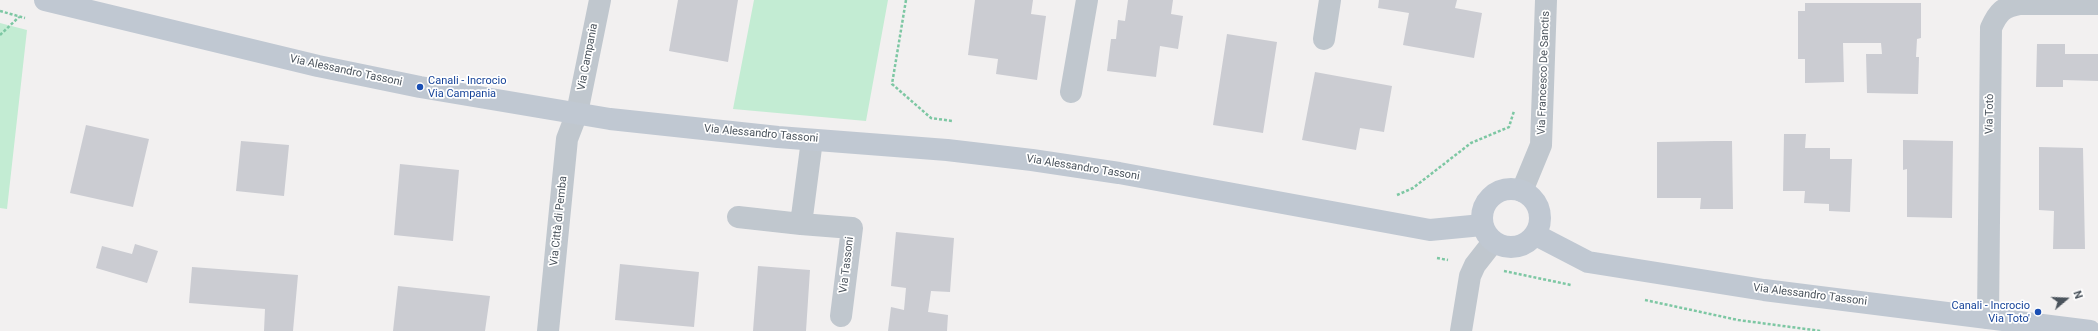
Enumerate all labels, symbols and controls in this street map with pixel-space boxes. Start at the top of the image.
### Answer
street label: Via Francesco De Sanctis [1535,11,1553,135]
street label: Via Campania [575,22,601,92]
street label: Via Alessandro Tassoni [289,53,403,89]
place label: Canali - Incrocio Via Campania [428,74,506,100]
marker: Canali - Incrocio Via Campania [415,82,425,92]
street label: Via Totò [1983,94,1997,134]
street label: Via Alessandro Tassoni [703,122,819,146]
street label: Via Alessandro Tassoni [1025,153,1141,183]
street label: Via Città di Pemba [548,175,570,267]
street label: Via Tassoni [837,236,857,294]
north arrow [2046,279,2086,319]
street label: Via Alessandro Tassoni [1752,281,1868,309]
text: N [2070,289,2085,301]
place label: Canali - Incrocio Via Toto' [1952,299,2030,325]
marker: Canali - Incrocio Via Toto' [2033,307,2043,317]

